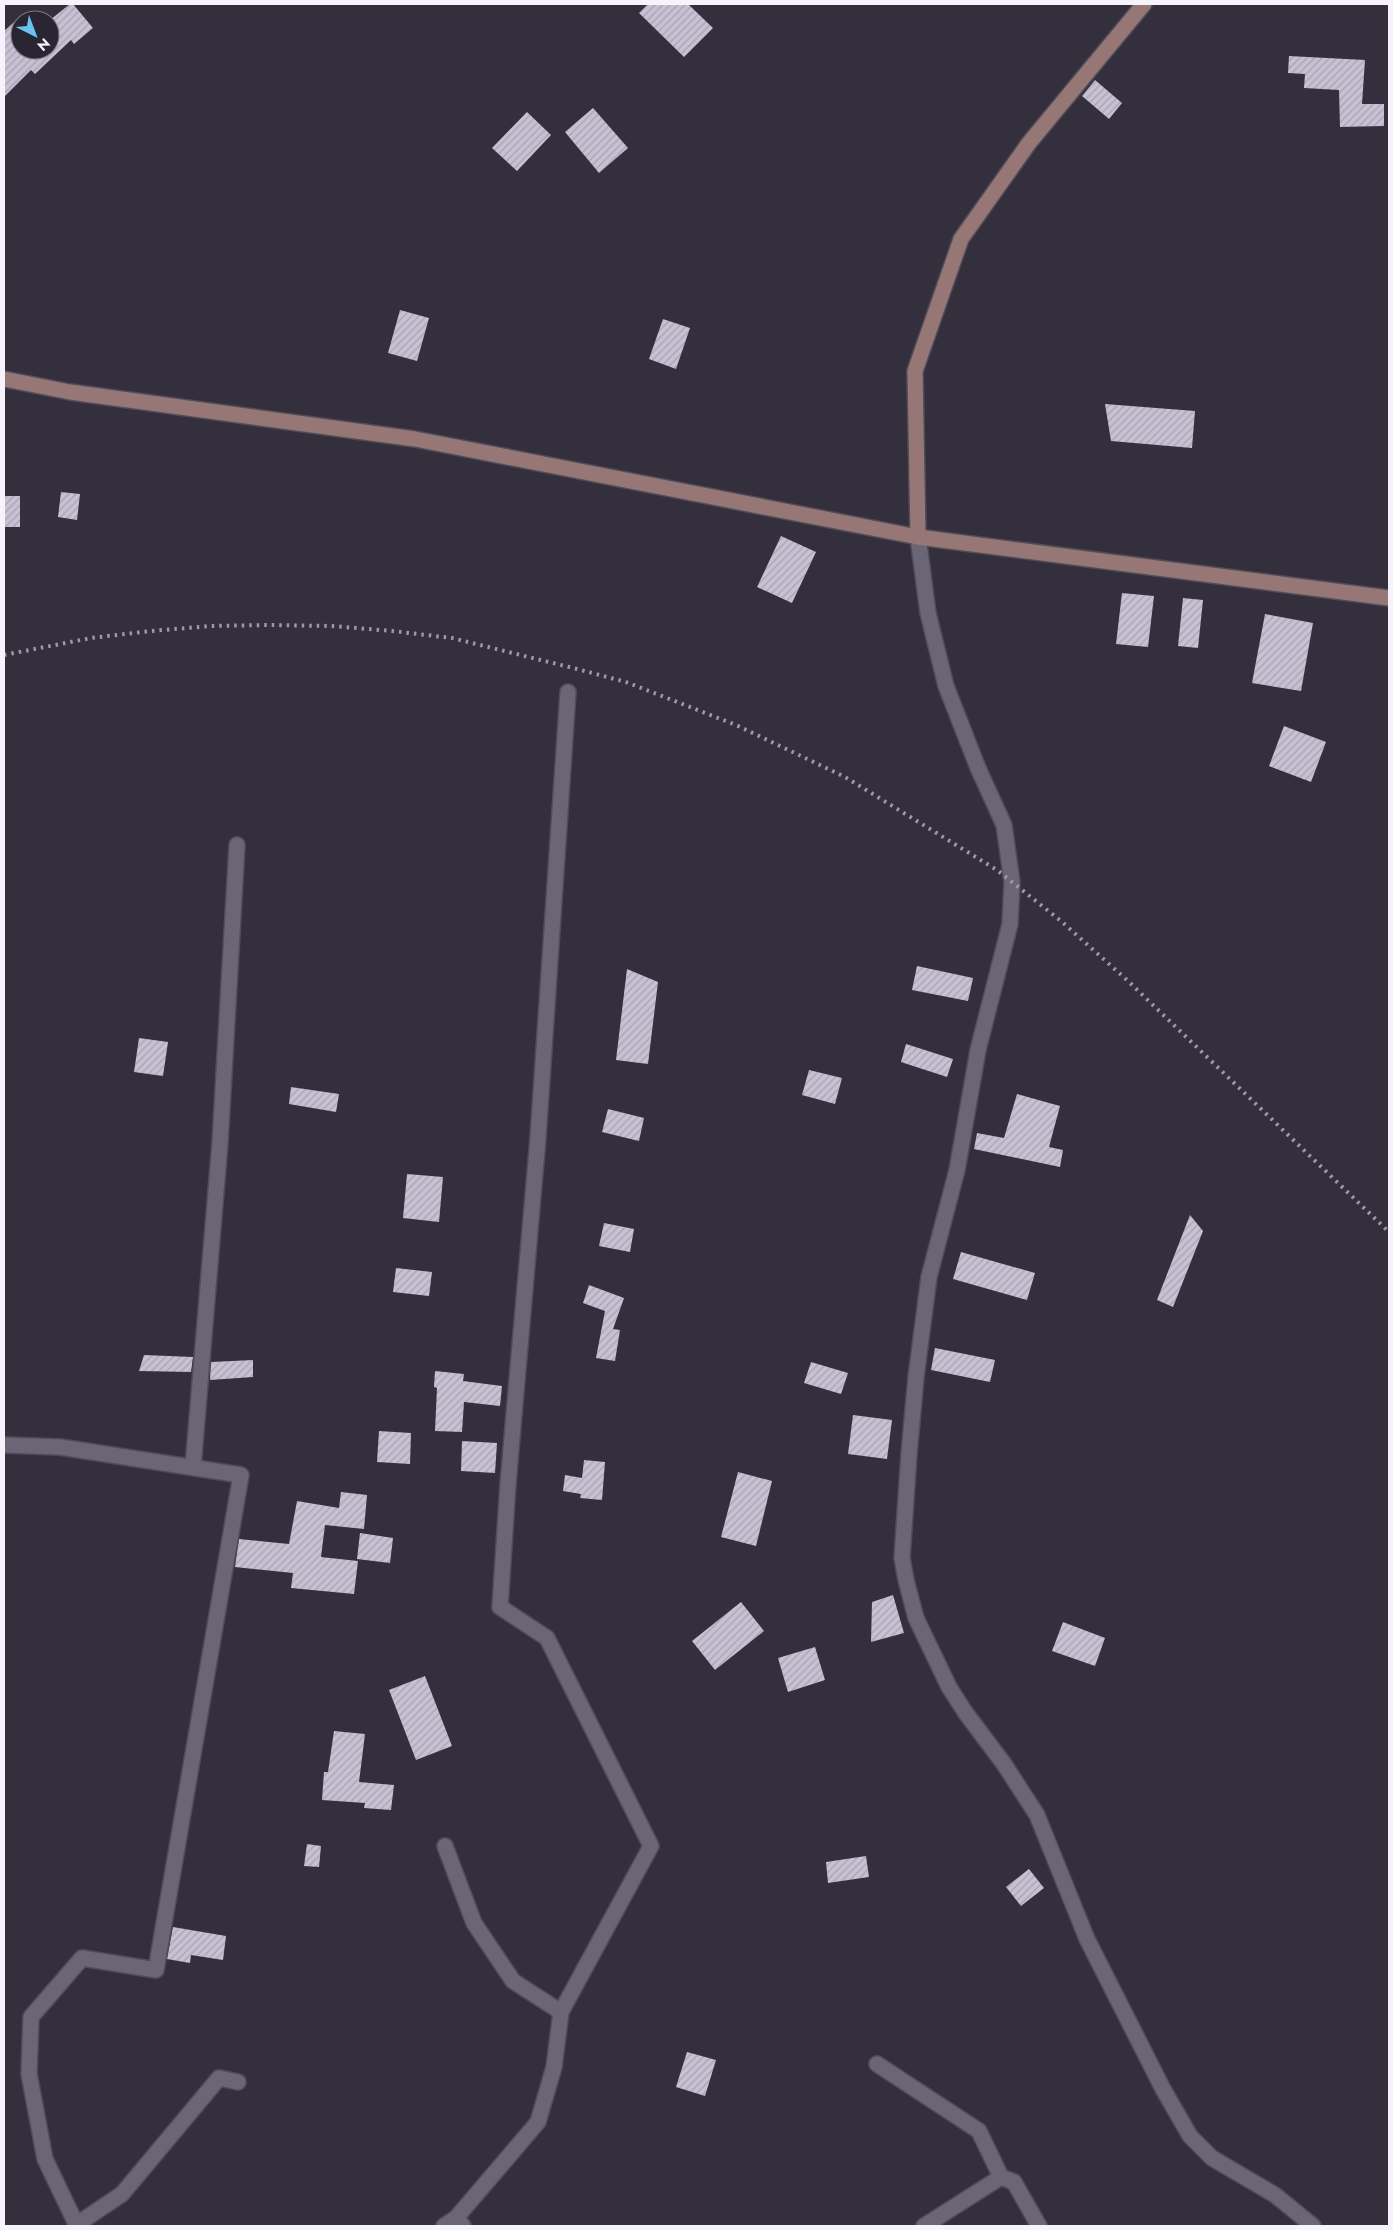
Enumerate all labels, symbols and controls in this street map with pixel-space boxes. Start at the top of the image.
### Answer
north arrow [10,10,60,60]
text: N [33,34,55,56]

